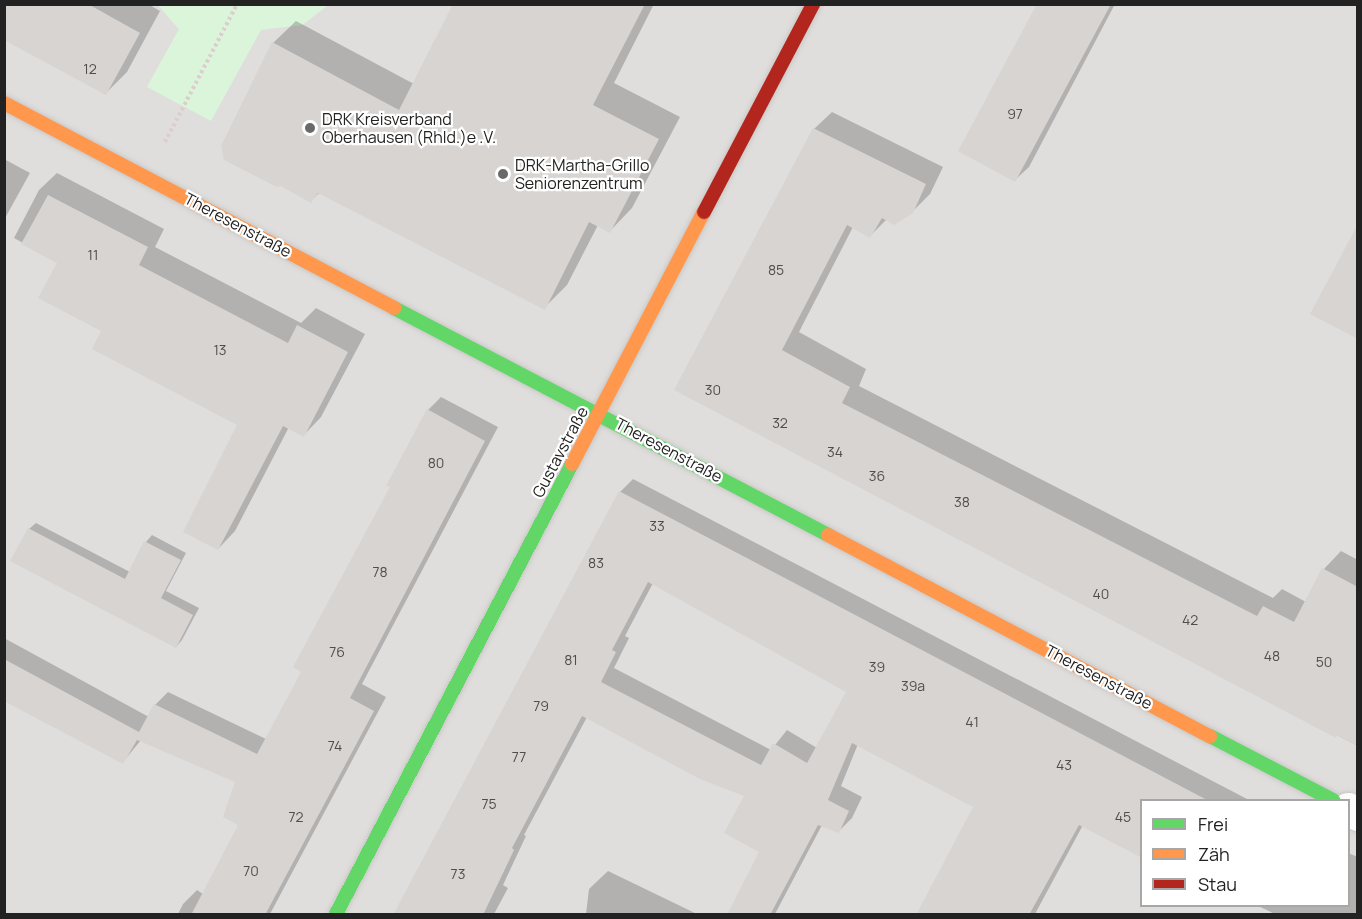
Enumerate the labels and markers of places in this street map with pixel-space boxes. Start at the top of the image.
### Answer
place label: DRK Kreisverband Oberhausen (Rhld.)e .V. [322,109,496,147]
marker: DRK Kreisverband Oberhausen (Rhld.)e .V. [303,121,317,135]
place label: DRK-Martha-Grillo Seniorenzentrum [515,155,649,193]
marker: DRK-Martha-Grillo Seniorenzentrum [496,167,510,181]

